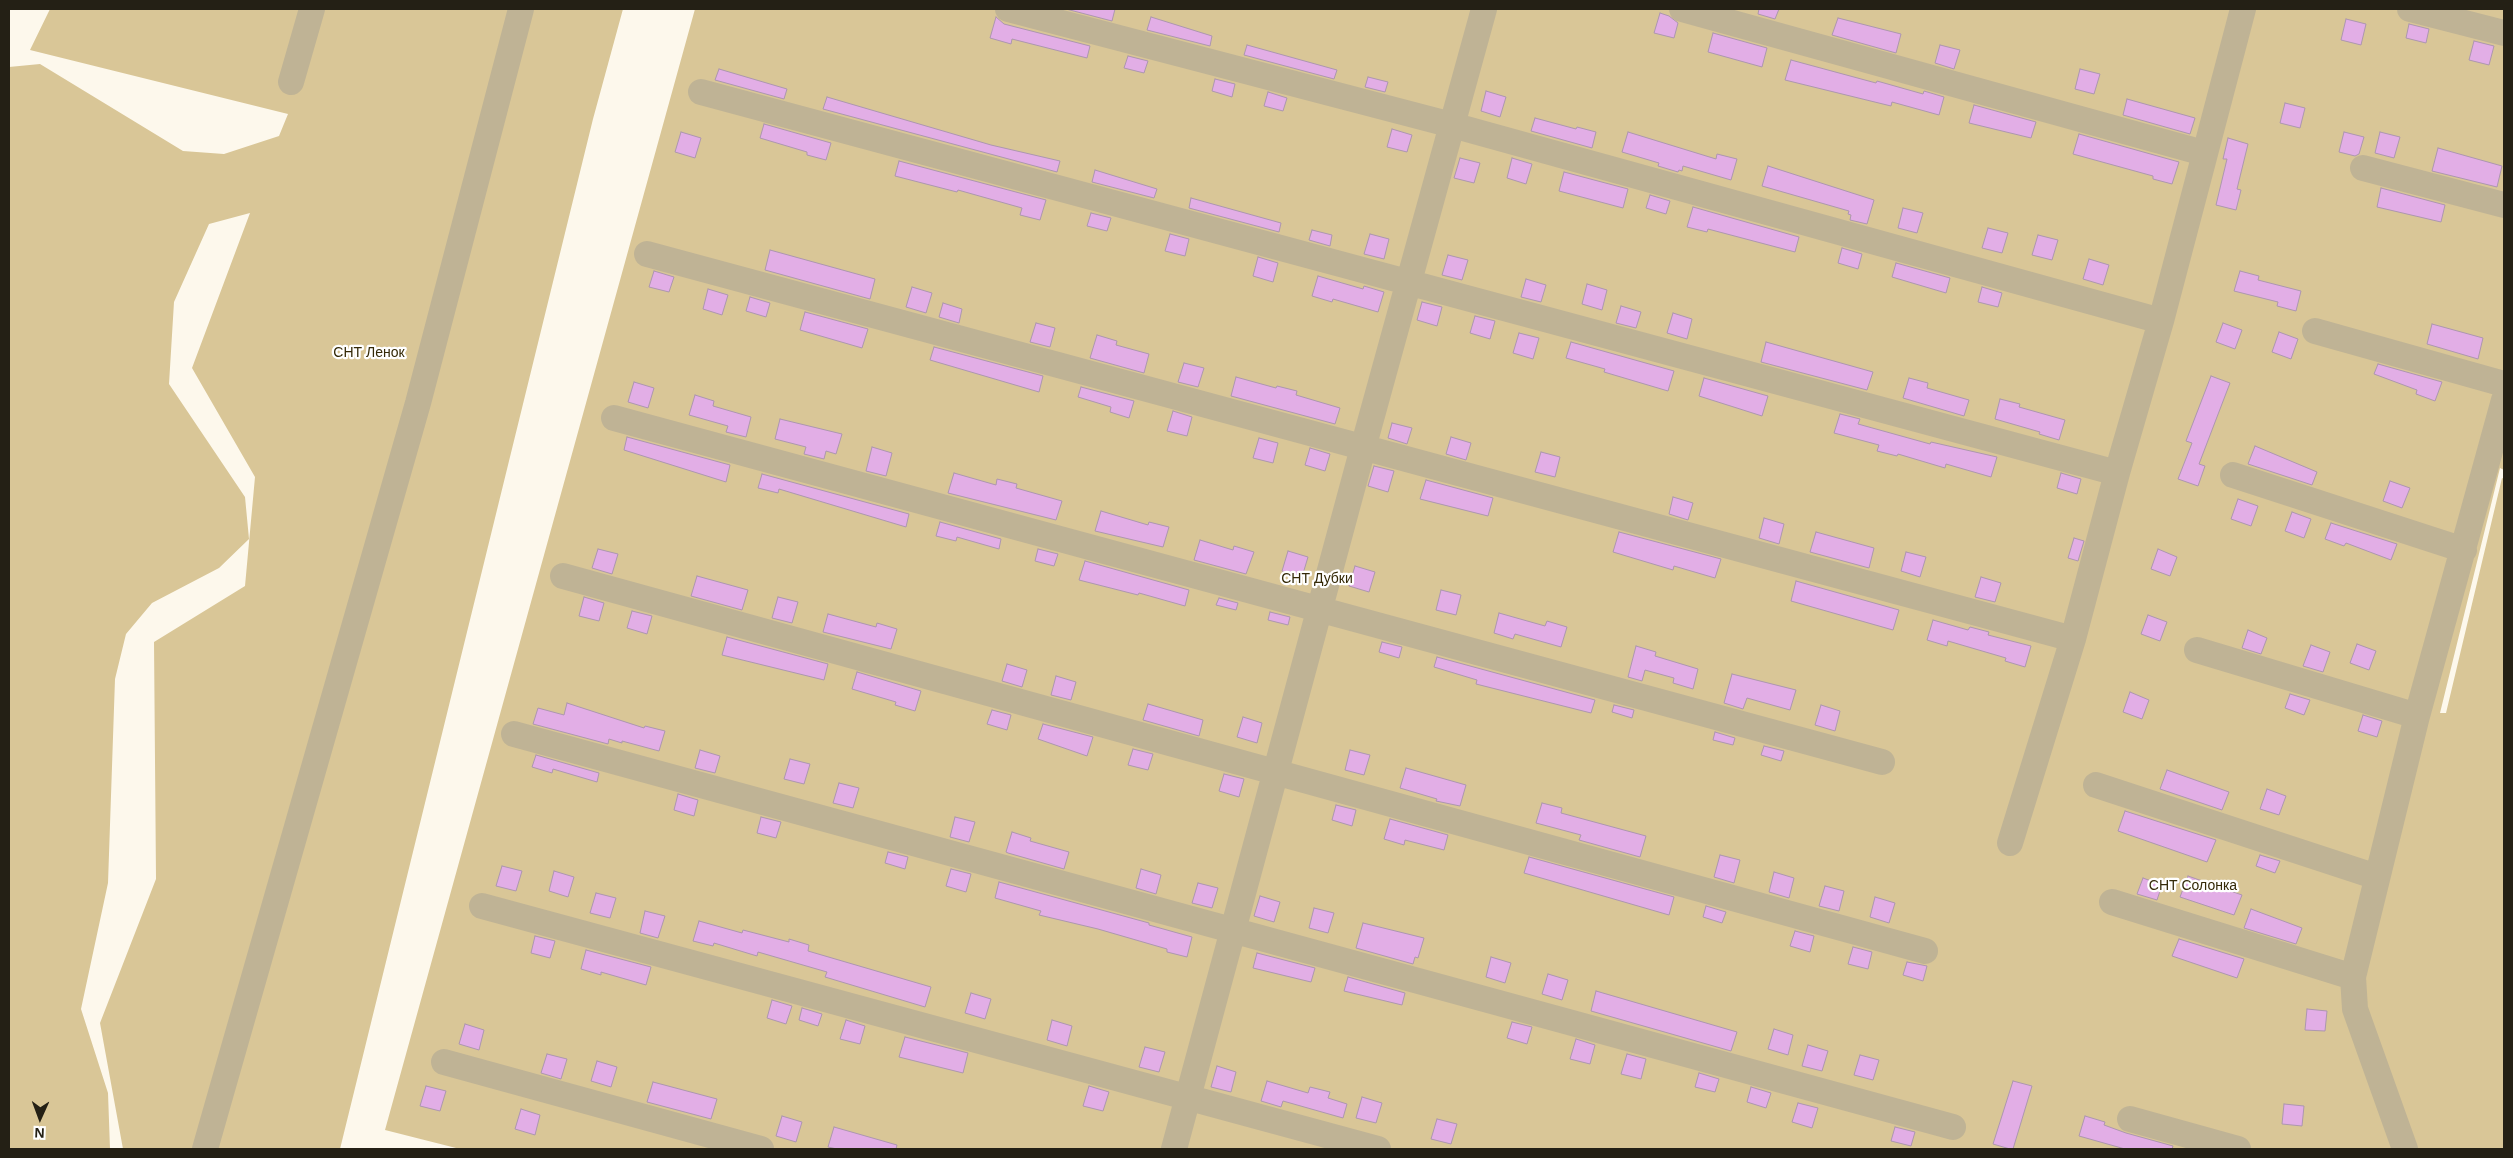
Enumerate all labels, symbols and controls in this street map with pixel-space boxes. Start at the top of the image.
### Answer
park label: СНТ Ленок [333,345,405,361]
park label: СНТ Дубки [1281,571,1353,587]
park label: СНТ Солонка [2149,878,2237,894]
north arrow [15,1093,65,1143]
text: N [34,1125,45,1141]

